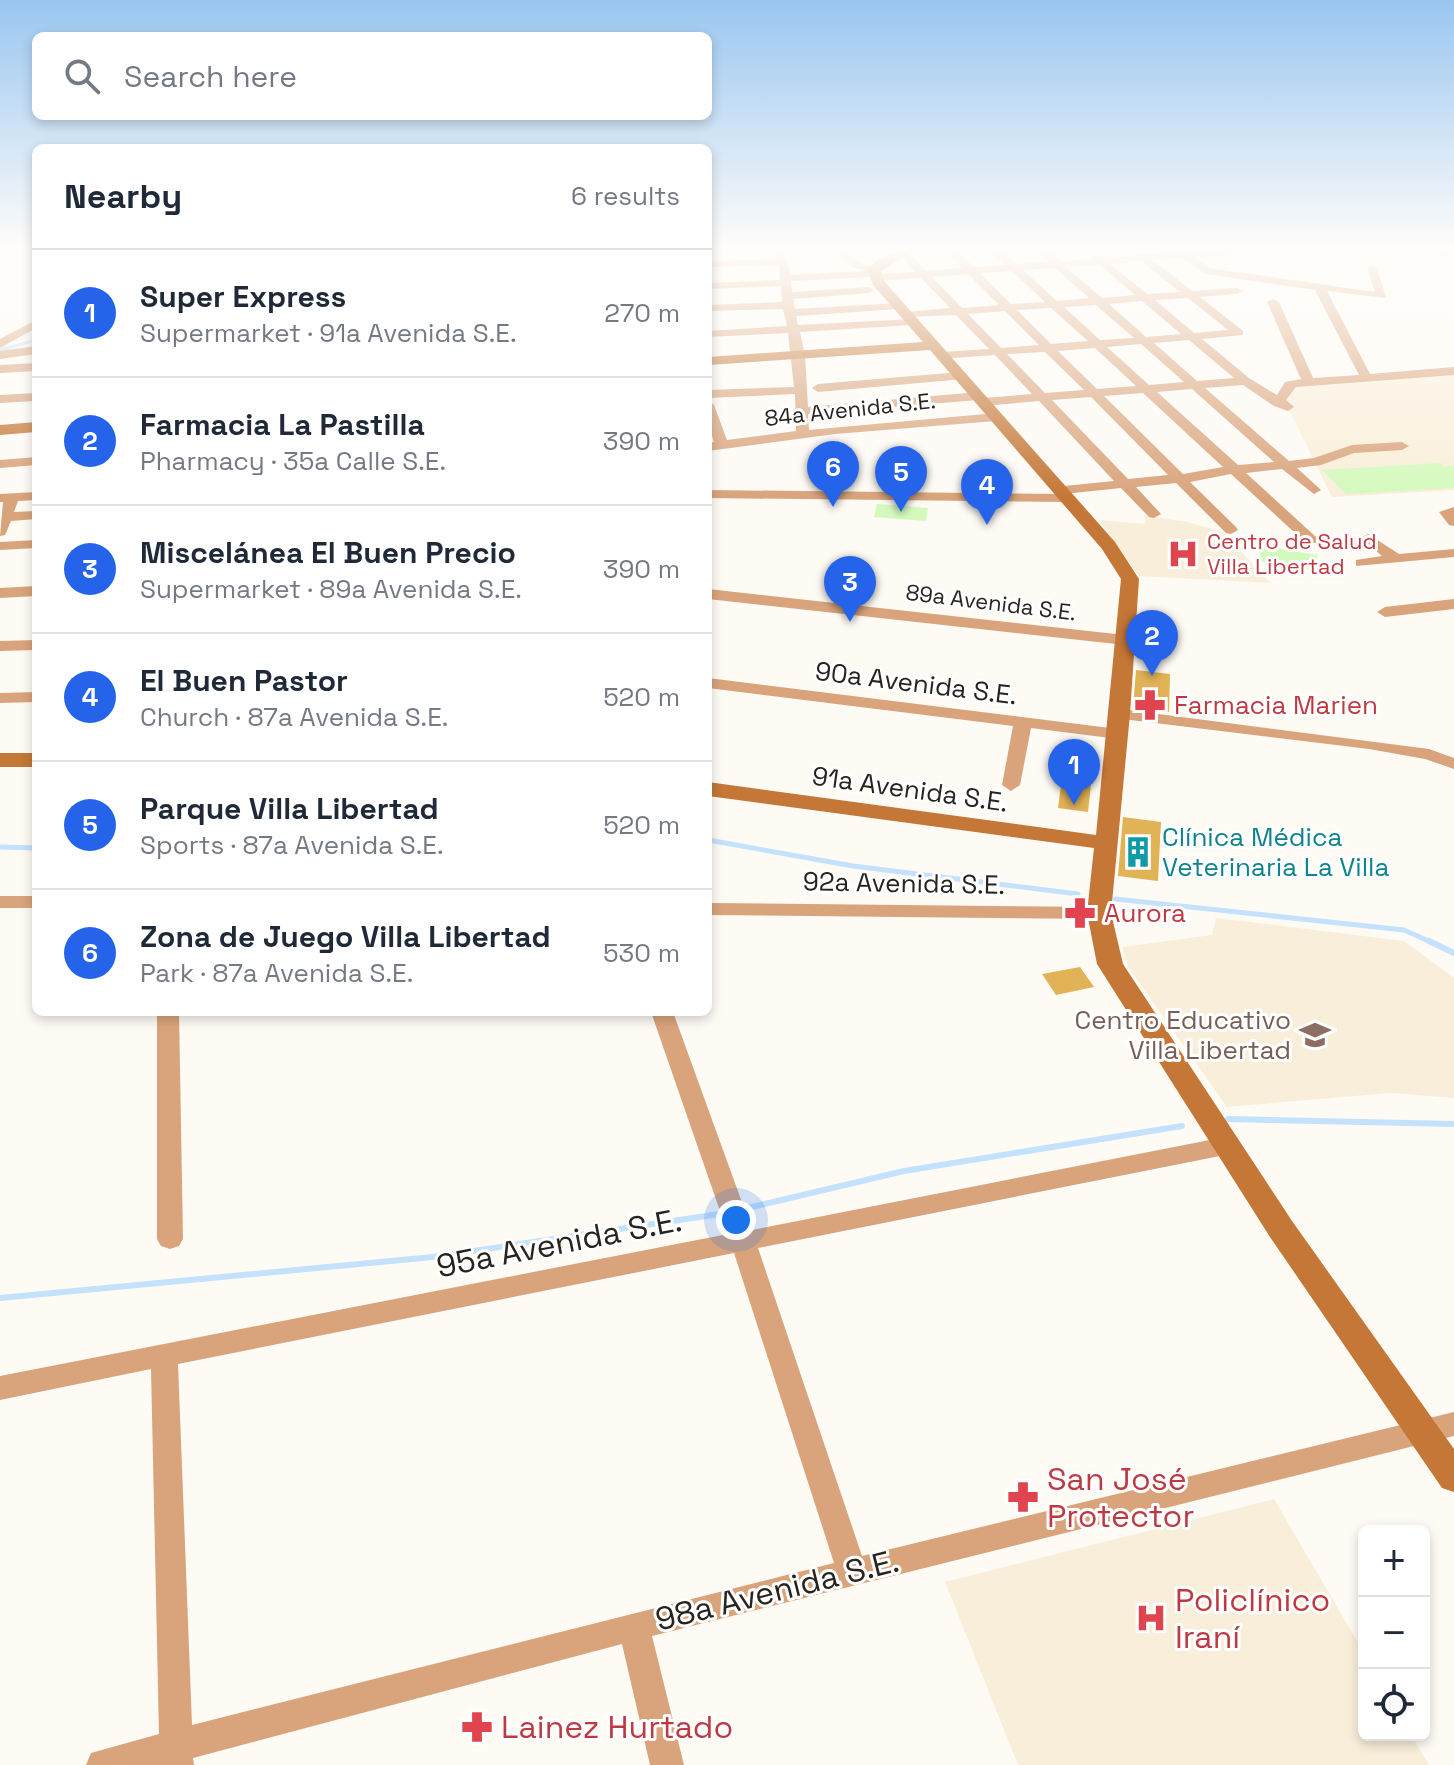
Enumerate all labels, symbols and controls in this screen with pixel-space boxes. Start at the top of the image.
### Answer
search box [32,32,712,120]
icon: search [60,54,104,98]
text: Search here [124,57,297,96]
text: Nearby [64,175,182,218]
text: 6 results [571,179,680,213]
text: Super Express [140,277,346,316]
text: 1 [84,296,96,330]
text: 270 m [604,296,680,330]
text: Supermarket · 91a Avenida S.E. [140,316,517,350]
street label: 84a Avenida S.E. [763,386,937,432]
text: Farmacia La Pastilla [140,405,425,444]
text: 2 [82,424,98,458]
text: 390 m [603,424,680,458]
pin: 6 [807,441,859,507]
text: Pharmacy · 35a Calle S.E. [140,444,446,478]
pin: 5 [875,446,927,512]
pin: 4 [961,459,1013,525]
place label: Centro de Salud Villa Libertad [1207,527,1377,580]
text: Miscelánea El Buen Precio [140,533,516,572]
hospital icon: Centro de Salud Villa Libertad [1166,537,1200,571]
text: 3 [82,552,98,586]
text: 390 m [603,552,680,586]
pin: 3 [824,556,876,622]
text: Supermarket · 89a Avenida S.E. [140,572,522,606]
street label: 89a Avenida S.E. [904,578,1078,626]
pin: 2 [1126,610,1178,676]
street label: 90a Avenida S.E. [813,654,1019,712]
text: El Buen Pastor [140,661,348,700]
text: 4 [82,680,98,714]
text: 520 m [603,680,680,714]
pharmacy icon: Farmacia Marien [1133,688,1167,722]
place label: Farmacia Marien [1174,688,1378,722]
text: Church · 87a Avenida S.E. [140,700,448,734]
pin: 1 [1048,739,1100,805]
street label: 91a Avenida S.E. [810,758,1010,820]
text: Parque Villa Libertad [140,789,439,828]
text: 5 [82,808,98,842]
text: 520 m [603,808,680,842]
place label: Clínica Médica Veterinaria La Villa [1162,820,1389,884]
text: Sports · 87a Avenida S.E. [140,828,443,862]
building icon: Clínica Médica Veterinaria La Villa [1121,835,1155,869]
street label: 92a Avenida S.E. [803,864,1005,902]
pharmacy icon: Aurora [1063,896,1097,930]
place label: Aurora [1104,896,1186,930]
text: Zona de Juego Villa Libertad [140,917,551,956]
text: 6 [82,936,98,970]
text: 530 m [603,936,680,970]
text: Park · 87a Avenida S.E. [140,956,413,990]
place label: Centro Educativo Villa Libertad [1074,1003,1291,1067]
school or university icon: Centro Educativo Villa Libertad [1298,1018,1332,1052]
street label: 95a Avenida S.E. [433,1200,685,1286]
your location [716,1200,756,1240]
place label: San José Protector [1047,1459,1194,1536]
pharmacy icon: San José Protector [1006,1480,1040,1514]
map controls [1358,1525,1430,1741]
button: + [1358,1525,1430,1597]
street label: 98a Avenida S.E. [651,1540,903,1640]
place label: Policlínico Iraní [1175,1580,1330,1657]
button: − [1358,1597,1430,1669]
hospital icon: Policlínico Iraní [1134,1601,1168,1635]
button: locate [1358,1669,1430,1741]
place label: Lainez Hurtado [501,1707,733,1747]
pharmacy icon: Lainez Hurtado [460,1710,494,1744]

